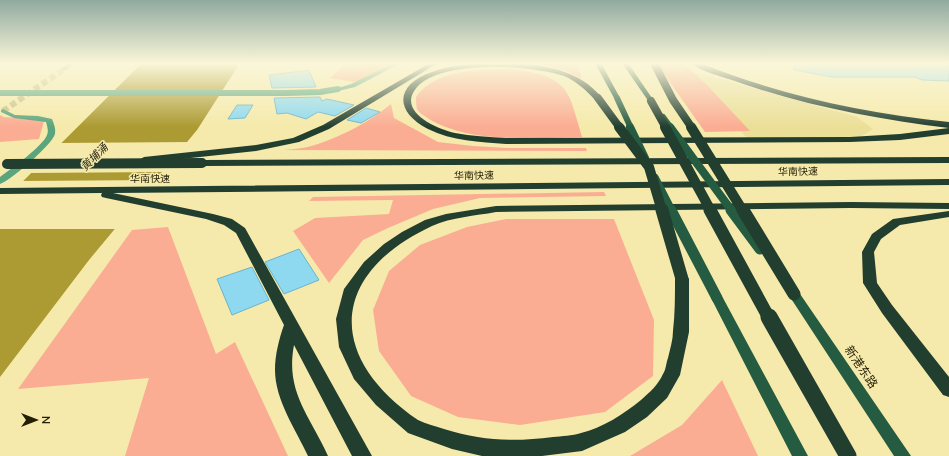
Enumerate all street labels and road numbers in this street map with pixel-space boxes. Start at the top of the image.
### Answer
street label: 华南快速 [778,165,818,177]
street label: 华南快速 [454,169,494,181]
street label: 华南快速 [130,172,170,184]
street label: 新港东路 [842,343,881,391]

